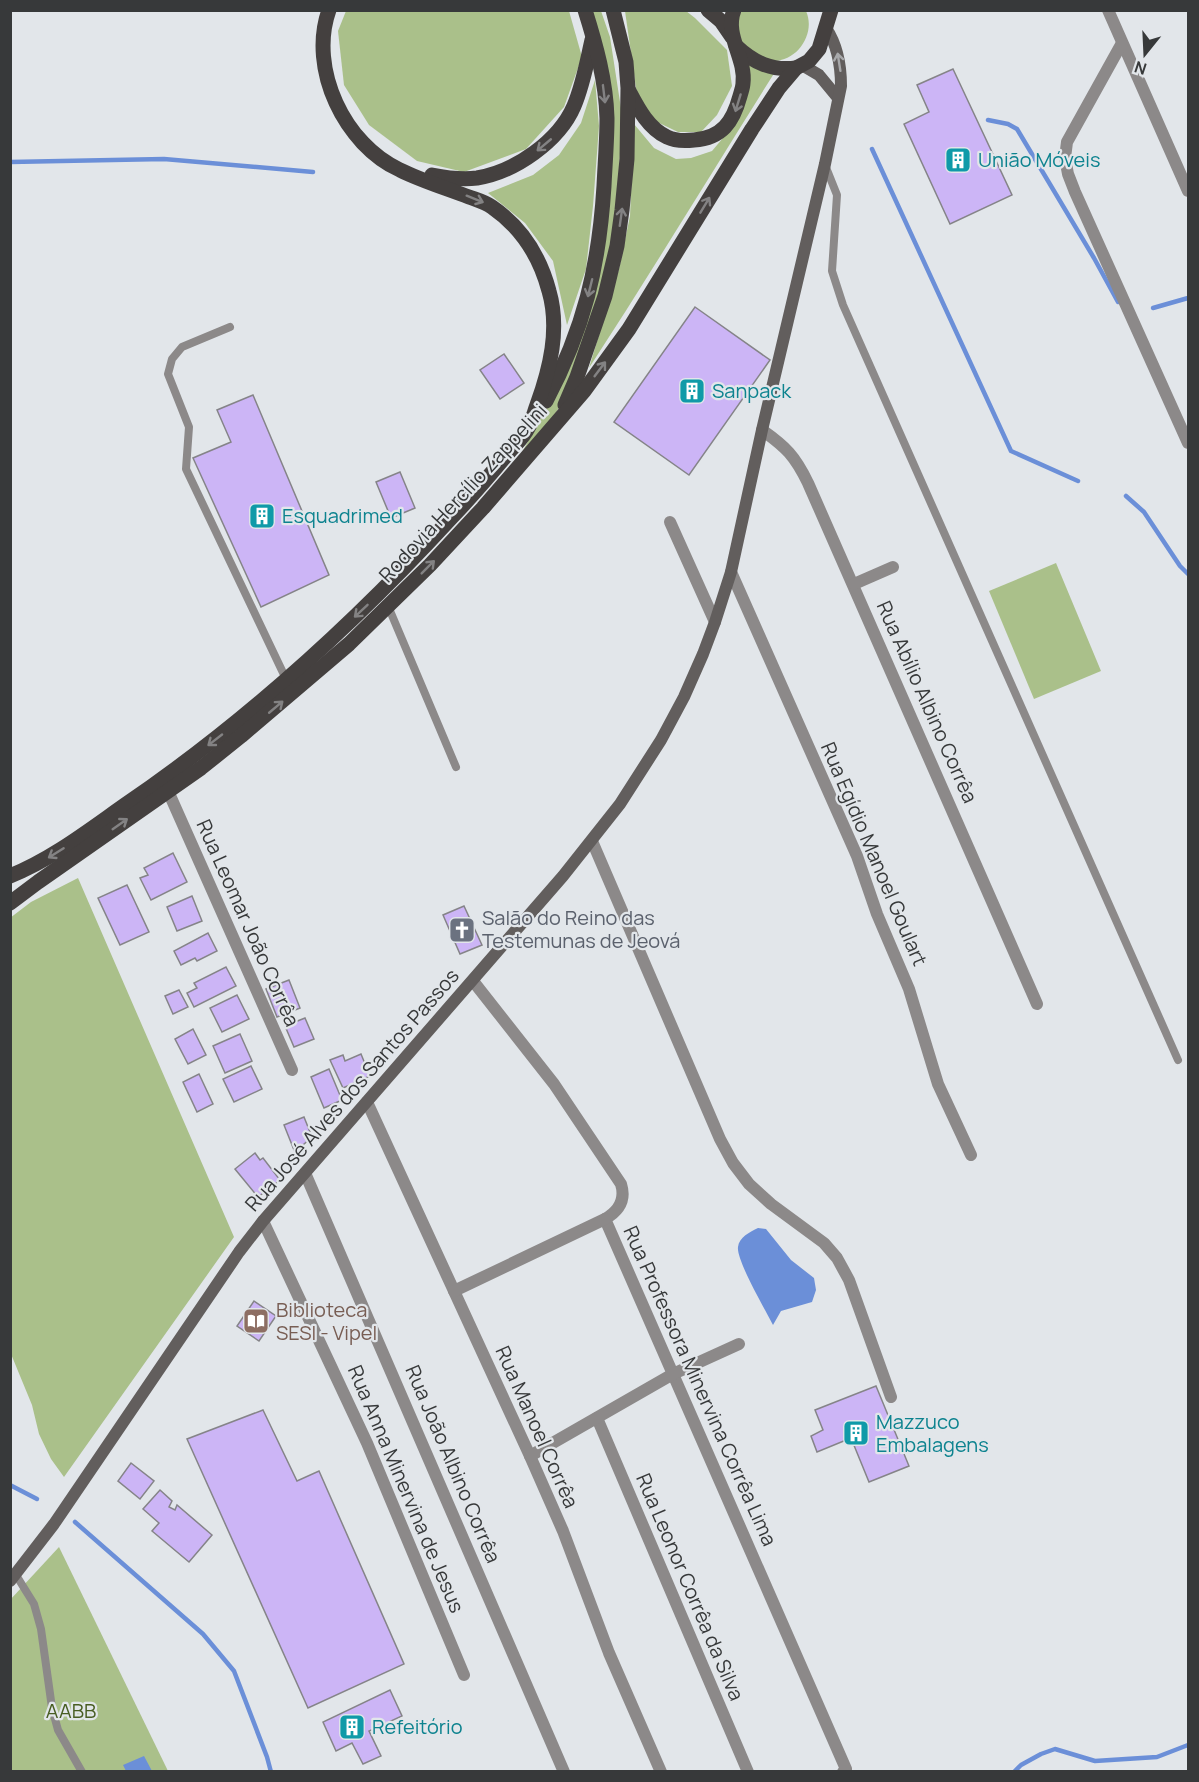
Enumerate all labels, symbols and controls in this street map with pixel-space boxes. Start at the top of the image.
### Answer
north arrow [1115,24,1175,84]
one-way arrow [833,52,844,72]
text: N [1131,56,1149,81]
one-way arrow [599,84,610,104]
one-way arrow [732,93,743,112]
one-way arrow [536,138,552,151]
building icon: União Móveis [943,145,973,175]
place label: União Móveis [978,146,1100,173]
one-way arrow [465,194,483,205]
one-way arrow [699,197,711,214]
one-way arrow [616,208,627,228]
one-way arrow [583,278,595,297]
one-way arrow [593,361,606,377]
building icon: Sanpack [677,376,707,406]
place label: Sanpack [712,377,792,404]
street label: Rodovia Hercílio Zappelini [373,397,553,588]
building icon: Esquadrimed [247,501,277,531]
place label: Esquadrimed [282,502,403,529]
one-way arrow [420,559,435,574]
street label: Rua Abílio Albino Corrêa [871,596,984,807]
one-way arrow [353,603,368,618]
one-way arrow [268,701,284,714]
one-way arrow [207,733,223,746]
street label: Rua Egídio Manoel Goulart [815,738,934,970]
street label: Rua Leomar João Corrêa [191,815,306,1031]
one-way arrow [111,818,127,830]
one-way arrow [48,847,65,859]
place label: Salão do Reino das Testemunas de Jeová [482,904,680,954]
church icon: Salão do Reino das Testemunas de Jeová [447,915,477,945]
street label: Rua José Alves dos Santos Passos [239,963,465,1217]
street label: Rua Professora Minervina Corrêa Lima [617,1221,784,1550]
place label: Biblioteca SESI - Vipel [276,1296,377,1346]
library icon: Biblioteca SESI - Vipel [241,1306,271,1336]
street label: Rua Manoel Corrêa [490,1342,585,1512]
street label: Rua Anna Minervina de Jesus [342,1361,471,1617]
street label: Rua João Albino Corrêa [400,1361,507,1567]
place label: Mazzuco Embalagens [876,1408,989,1458]
building icon: Mazzuco Embalagens [841,1418,871,1448]
street label: Rua Leonor Corrêa da Silva [630,1469,751,1705]
park label: AABB [46,1697,96,1724]
building icon: Refeitório [337,1712,367,1742]
place label: Refeitório [372,1713,463,1740]

